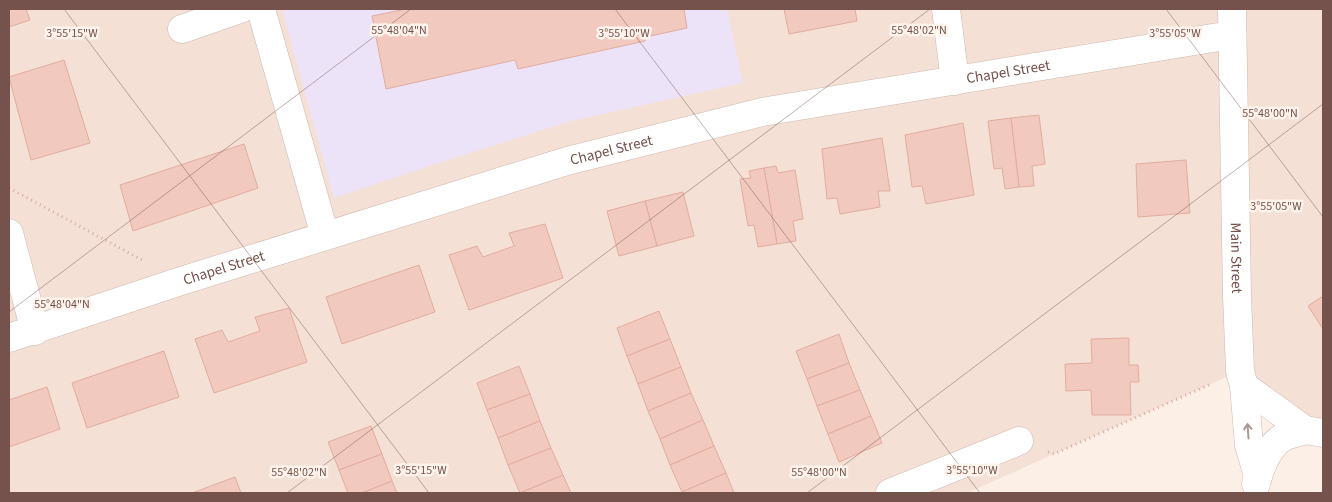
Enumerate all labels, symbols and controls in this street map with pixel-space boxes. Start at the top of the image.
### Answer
text: 55°48'04"N [371,22,427,39]
text: 55°48'02"N [891,22,947,39]
text: 3°55'15"W [46,25,98,42]
text: 3°55'10"W [598,25,650,42]
text: 3°55'05"W [1149,25,1201,42]
street label: Chapel Street [965,55,1052,89]
text: 55°48'00"N [1242,105,1298,122]
street label: Chapel Street [568,130,655,171]
text: 3°55'05"W [1250,198,1302,215]
street label: Main Street [1225,222,1247,294]
street label: Chapel Street [180,246,267,291]
text: 55°48'04"N [34,296,90,313]
one-way arrow [1243,424,1252,440]
text: 3°55'15"W [395,462,447,479]
text: 3°55'10"W [946,462,998,479]
text: 55°48'02"N [271,464,327,481]
text: 55°48'00"N [791,464,847,481]

